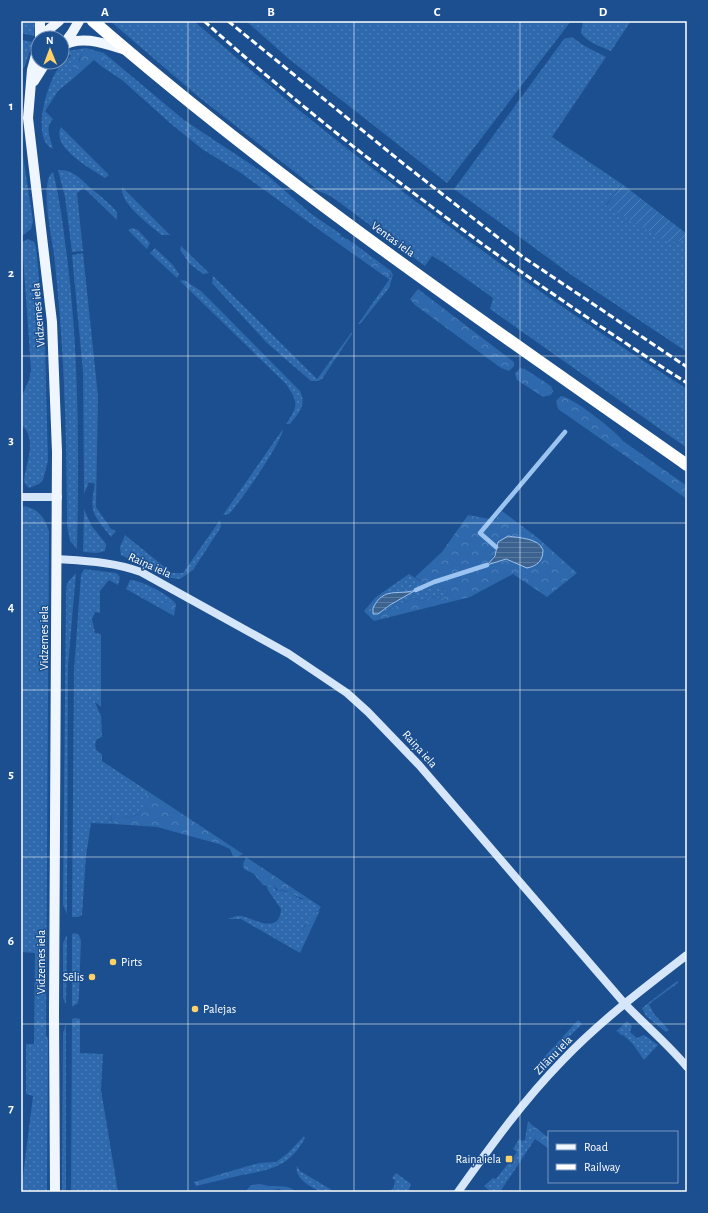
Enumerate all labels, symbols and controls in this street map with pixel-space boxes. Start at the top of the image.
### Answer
text: A [101,6,109,19]
text: B [267,6,275,19]
text: C [434,6,441,19]
text: D [599,6,608,19]
north arrow [30,30,70,70]
text: N [46,35,54,46]
text: 1 [9,100,13,113]
street label: Ventas iela [369,219,417,259]
text: 2 [8,267,14,280]
street label: Vidzemes iela [29,282,47,348]
text: 3 [8,434,14,447]
street label: Raiņa iela [126,550,174,582]
text: 4 [8,601,15,614]
street label: Vidzemes iela [38,605,50,670]
street label: Raiņa iela [399,728,440,772]
text: 5 [8,768,14,781]
street label: Vidzemes iela [35,929,47,994]
text: 6 [8,935,14,948]
place label: Pirts [121,956,142,968]
marker: Pirts [108,957,118,967]
place label: Sēlis [63,971,84,983]
marker: Sēlis [87,972,97,982]
place label: Palejas [203,1003,236,1016]
marker: Palejas [190,1004,200,1014]
street label: Zīlānu iela [532,1033,575,1077]
text: 7 [8,1102,14,1115]
legend [548,1131,678,1183]
text: Road [584,1141,608,1153]
place label: Raiņa iela [455,1153,501,1167]
marker: Raiņa iela [504,1154,514,1164]
text: Railway [584,1161,620,1174]

